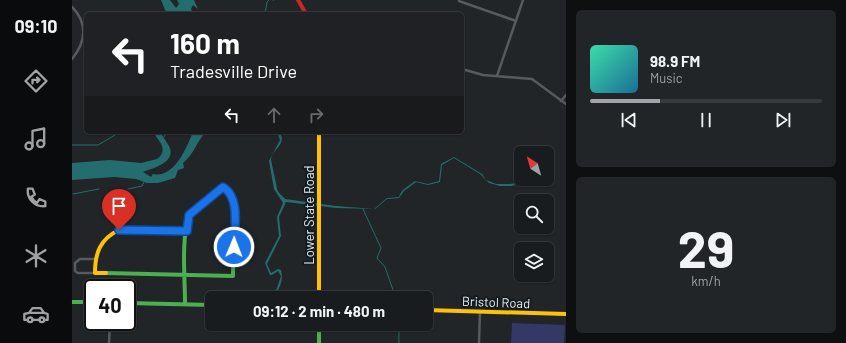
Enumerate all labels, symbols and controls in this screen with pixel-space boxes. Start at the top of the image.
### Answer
text: 09:10 [14,15,58,37]
text: 160 m [170,26,240,60]
icon: left [104,28,156,80]
text: 98.9 FM [650,52,700,70]
text: Tradesville Drive [170,60,297,82]
icon: directions [22,67,50,95]
text: Music [650,70,683,86]
icon: left [221,104,243,126]
icon: ahead [263,104,285,126]
icon: right [305,104,327,126]
icon: previous [618,109,640,131]
icon: pause [695,109,717,131]
icon: next [772,109,794,131]
icon: music [22,125,50,153]
north arrow [514,146,554,186]
map controls [514,146,554,282]
street label: Lower State Road [301,165,317,265]
icon: phone [22,184,50,212]
pin [102,189,136,230]
button: search [514,194,554,234]
icon: arrive [108,195,130,217]
text: 29 [678,216,734,278]
position arrow [213,226,255,268]
icon: climate [22,242,50,270]
button: layers [514,242,554,282]
text: km/h [691,273,721,289]
speed limit sign: 40 [84,279,136,331]
street label: Bristol Road [462,293,530,311]
icon: car [22,300,50,328]
text: 09:12 · 2 min · 480 m [253,302,385,320]

